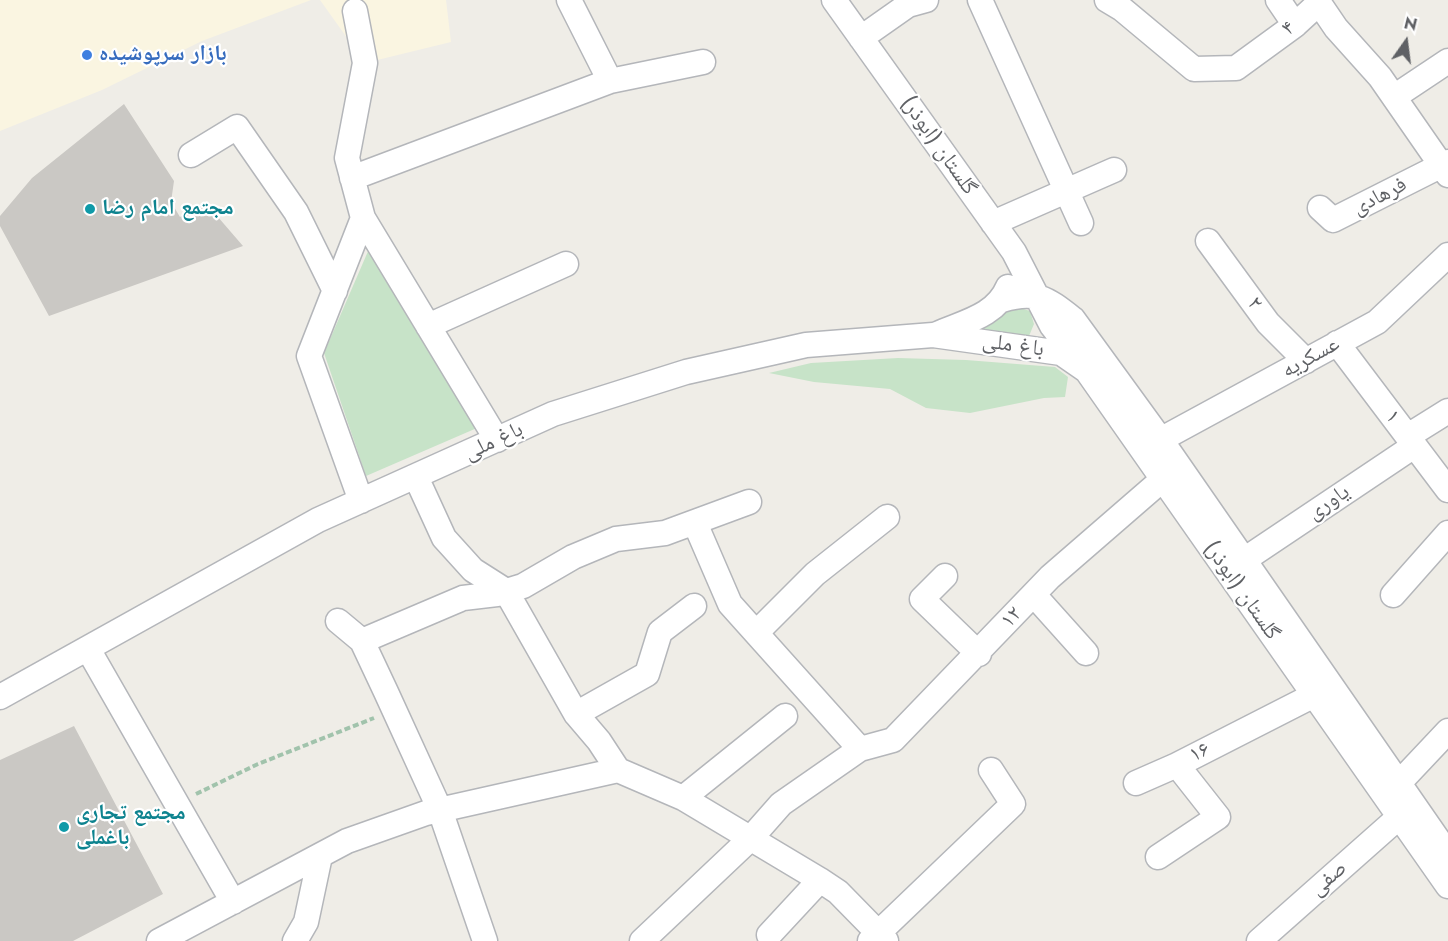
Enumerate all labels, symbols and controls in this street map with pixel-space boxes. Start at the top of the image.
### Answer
text: N [1402,11,1419,37]
north arrow [1376,12,1436,72]
street label: ۴ [1277,16,1301,42]
place label: بازار سرپوشیده [99,42,227,68]
marker: بازار سرپوشیده [80,48,94,62]
street label: گلستان (ابوذر) [894,91,982,201]
street label: فرهادی [1348,172,1412,222]
place label: مجتمع امام رضا [102,196,234,222]
marker: مجتمع امام رضا [83,202,97,216]
street label: ۲ [1240,292,1268,316]
street label: باغ ملی [980,329,1046,363]
street label: عسکریه [1277,331,1345,385]
street label: ۱ [1378,405,1406,429]
street label: باغ ملی [460,417,528,467]
street label: یاوری [1303,479,1355,527]
street label: گلستان (ابوذر) [1197,536,1285,646]
street label: ۱۲ [996,602,1028,634]
street label: ۱۶ [1185,737,1215,769]
place label: مجتمع تجاری باغملی [76,801,186,852]
marker: مجتمع تجاری باغملی [57,820,71,834]
street label: صفی [1305,856,1353,902]

